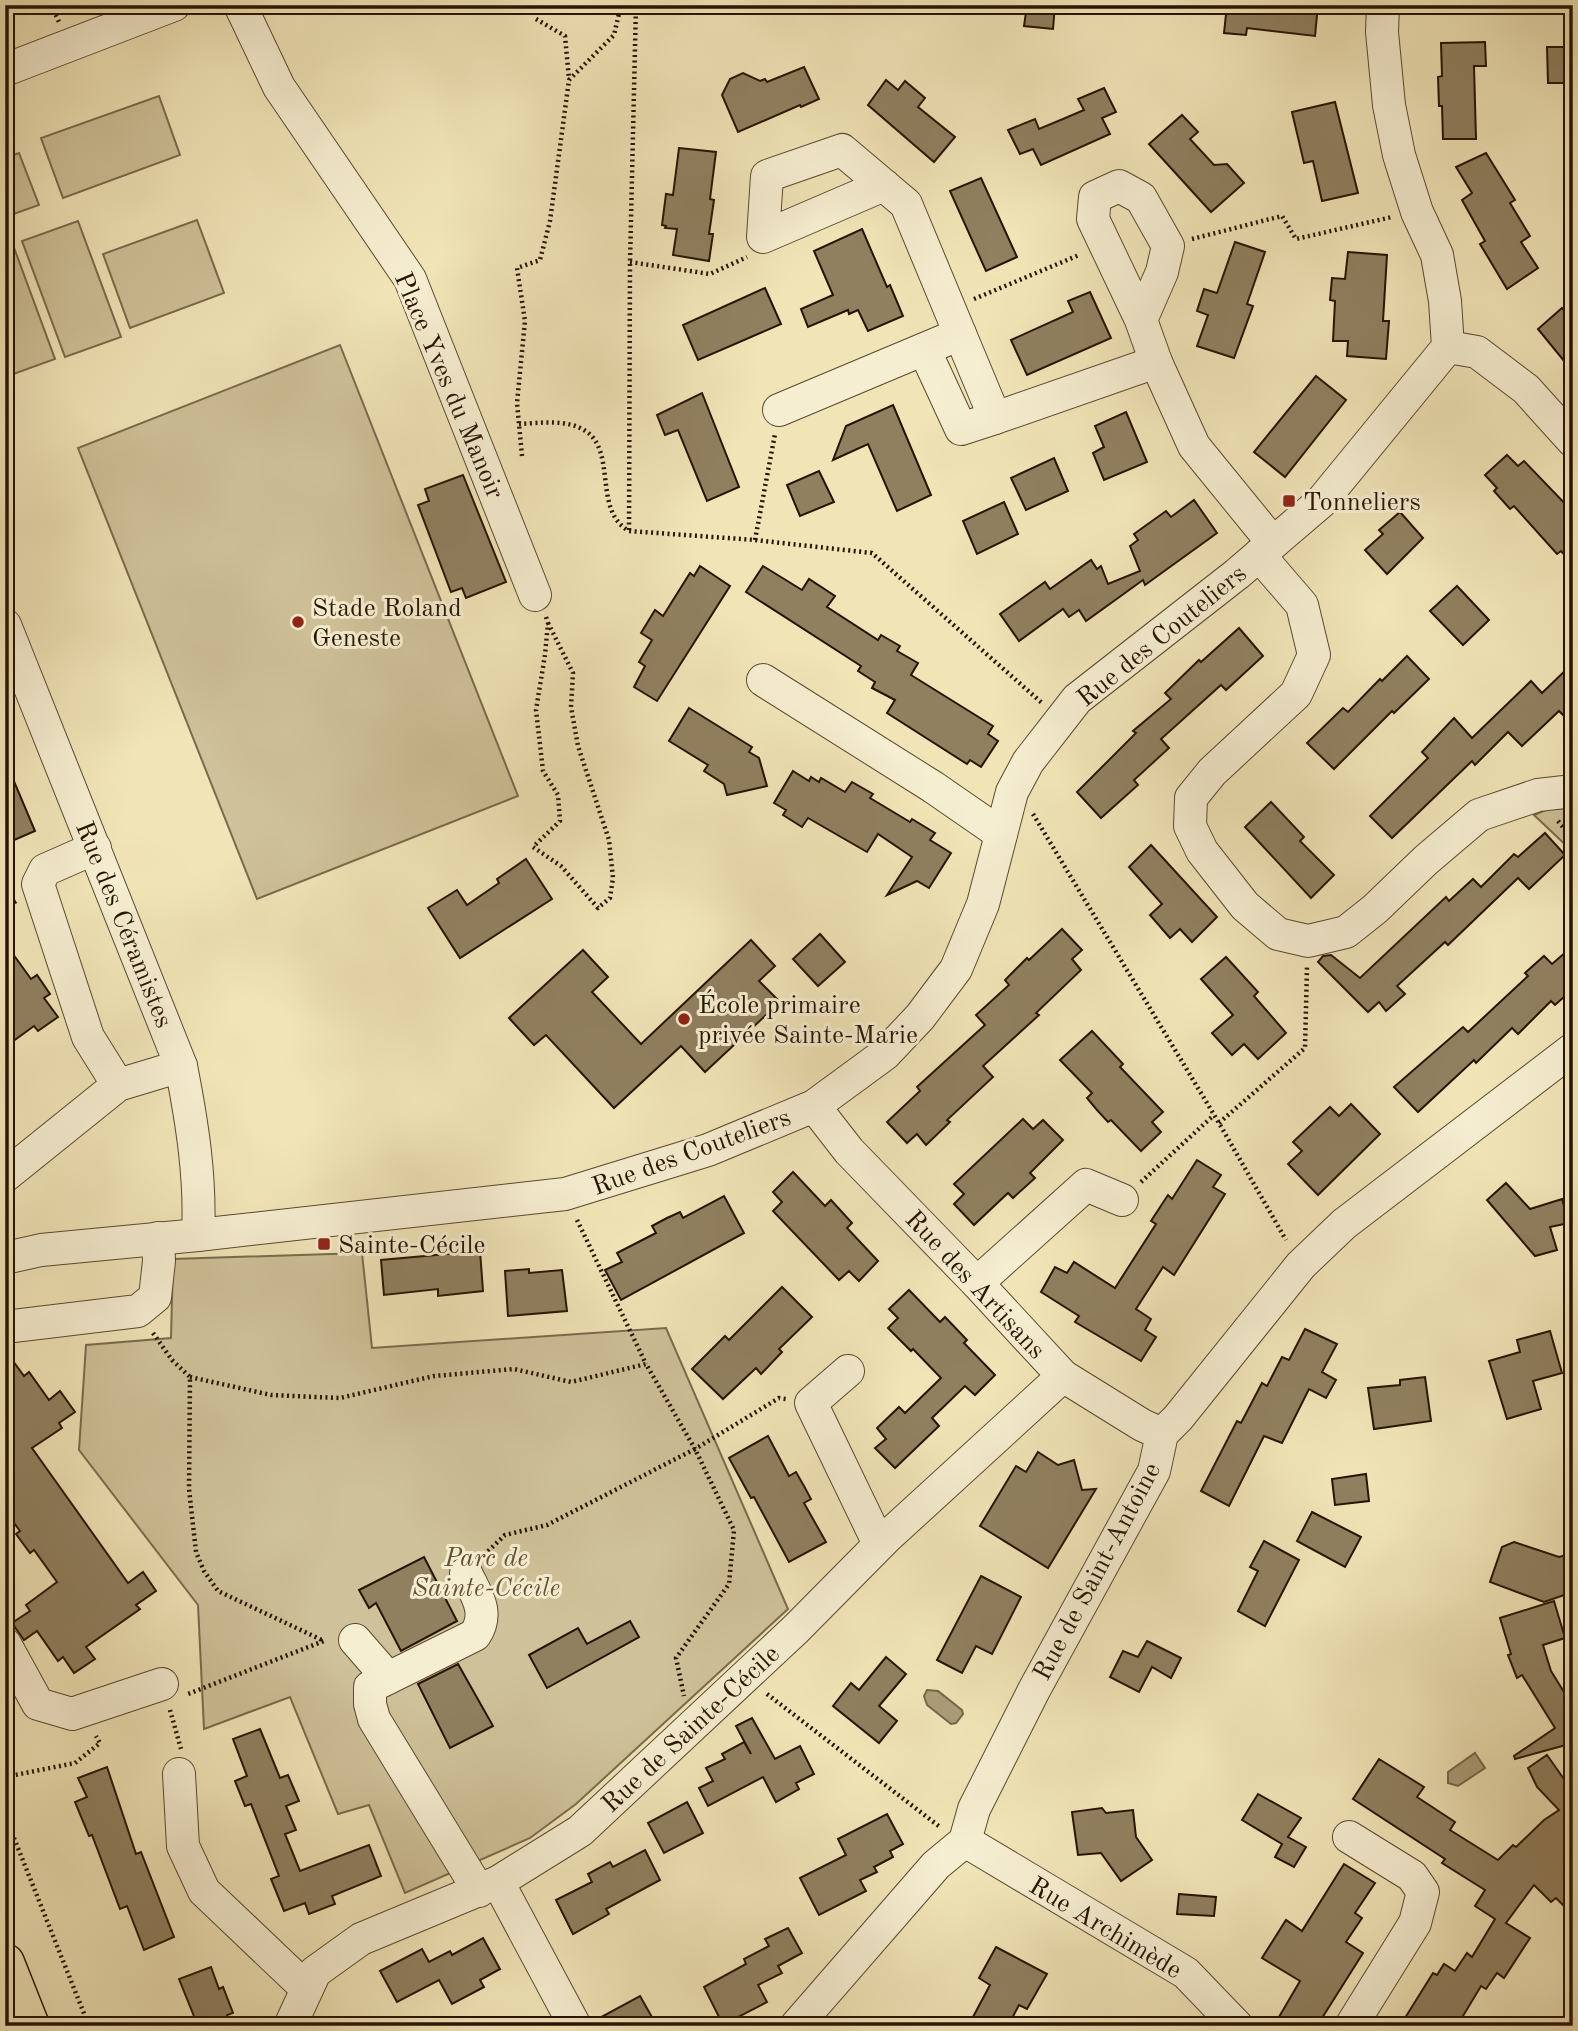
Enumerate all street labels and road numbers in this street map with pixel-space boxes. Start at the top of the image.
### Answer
street label: Place Yves du Manoir [389,269,508,503]
street label: Rue des Couteliers [1073,561,1252,712]
street label: Rue des Céramistes [70,818,176,1032]
street label: Rue des Couteliers [589,1105,794,1201]
street label: Rue des Artisans [900,1206,1049,1364]
street label: Rue de Saint-Antoine [1029,1459,1166,1685]
street label: Rue de Sainte-Cécile [598,1641,785,1818]
street label: Rue Archimède [1024,1873,1186,1984]

